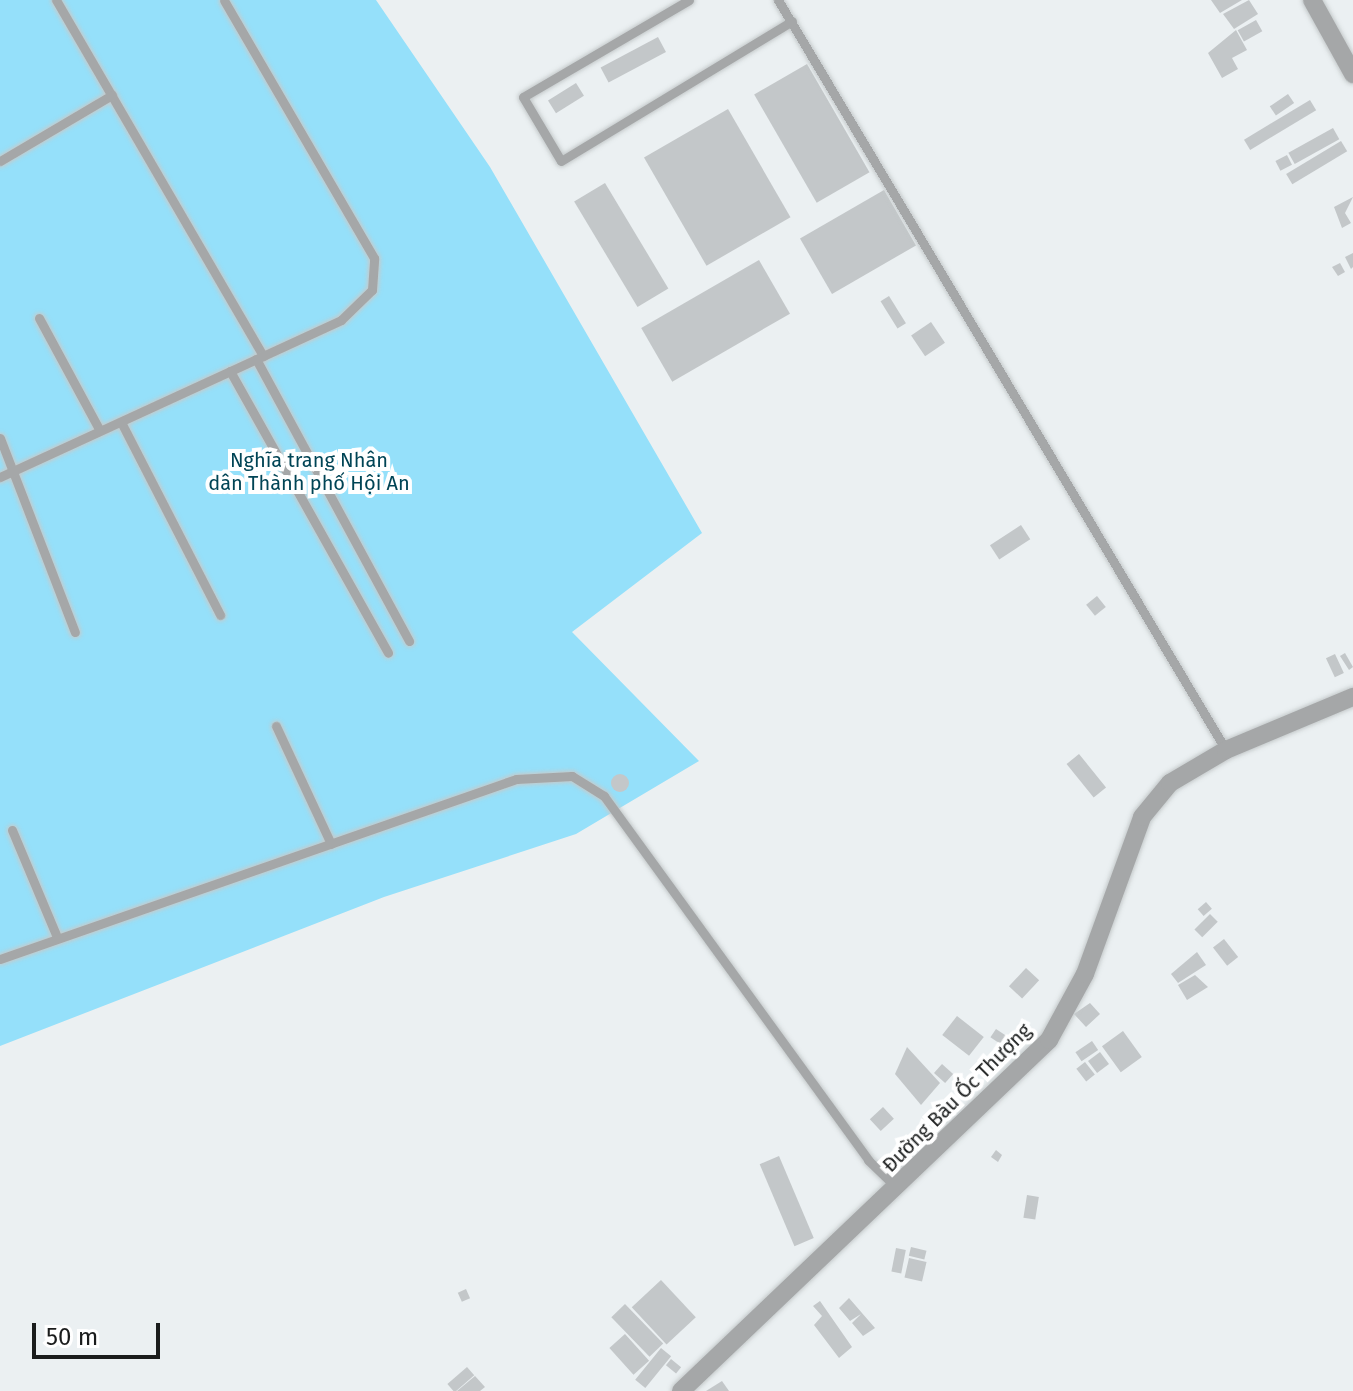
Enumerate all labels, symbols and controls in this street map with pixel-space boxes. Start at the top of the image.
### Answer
park label: Nghĩa trang Nhân dân Thành phố Hội An [208,448,410,495]
street label: Đường Bàu Ốc Thượng [878,1019,1036,1177]
scale bar [36,1307,164,1357]
text: 50 m [46,1323,98,1351]

